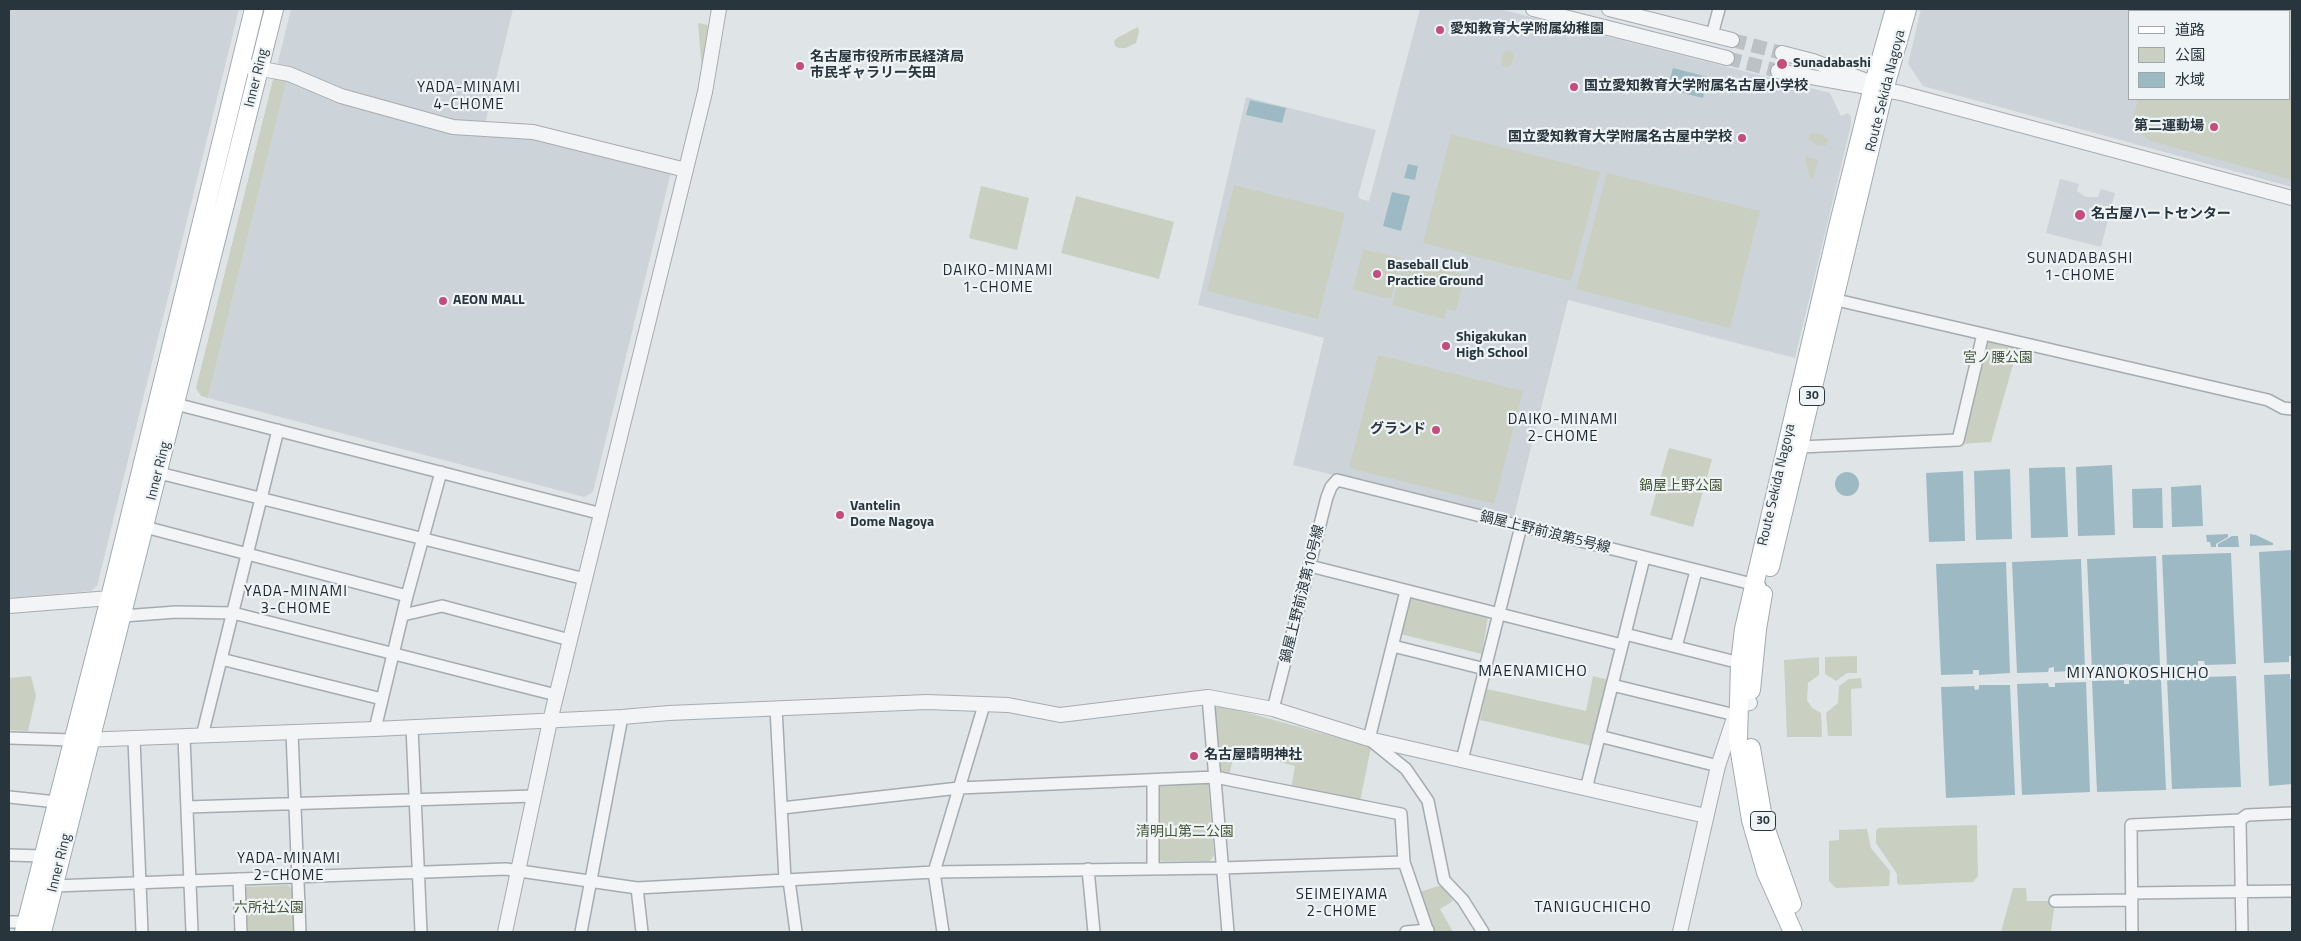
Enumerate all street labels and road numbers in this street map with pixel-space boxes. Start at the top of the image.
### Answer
street label: Route Sekida Nagoya [1863,28,1909,154]
street label: Inner Ring [242,47,272,109]
road number: 30 [1800,386,1824,406]
street label: Route Sekida Nagoya [1755,422,1799,548]
street label: Inner Ring [144,440,174,502]
street label: 鍋屋上野前浪第5号線 [1478,509,1612,557]
street label: 鍋屋上野前浪第10号線 [1278,523,1328,665]
road number: 30 [1750,811,1776,830]
street label: Inner Ring [45,832,75,894]

